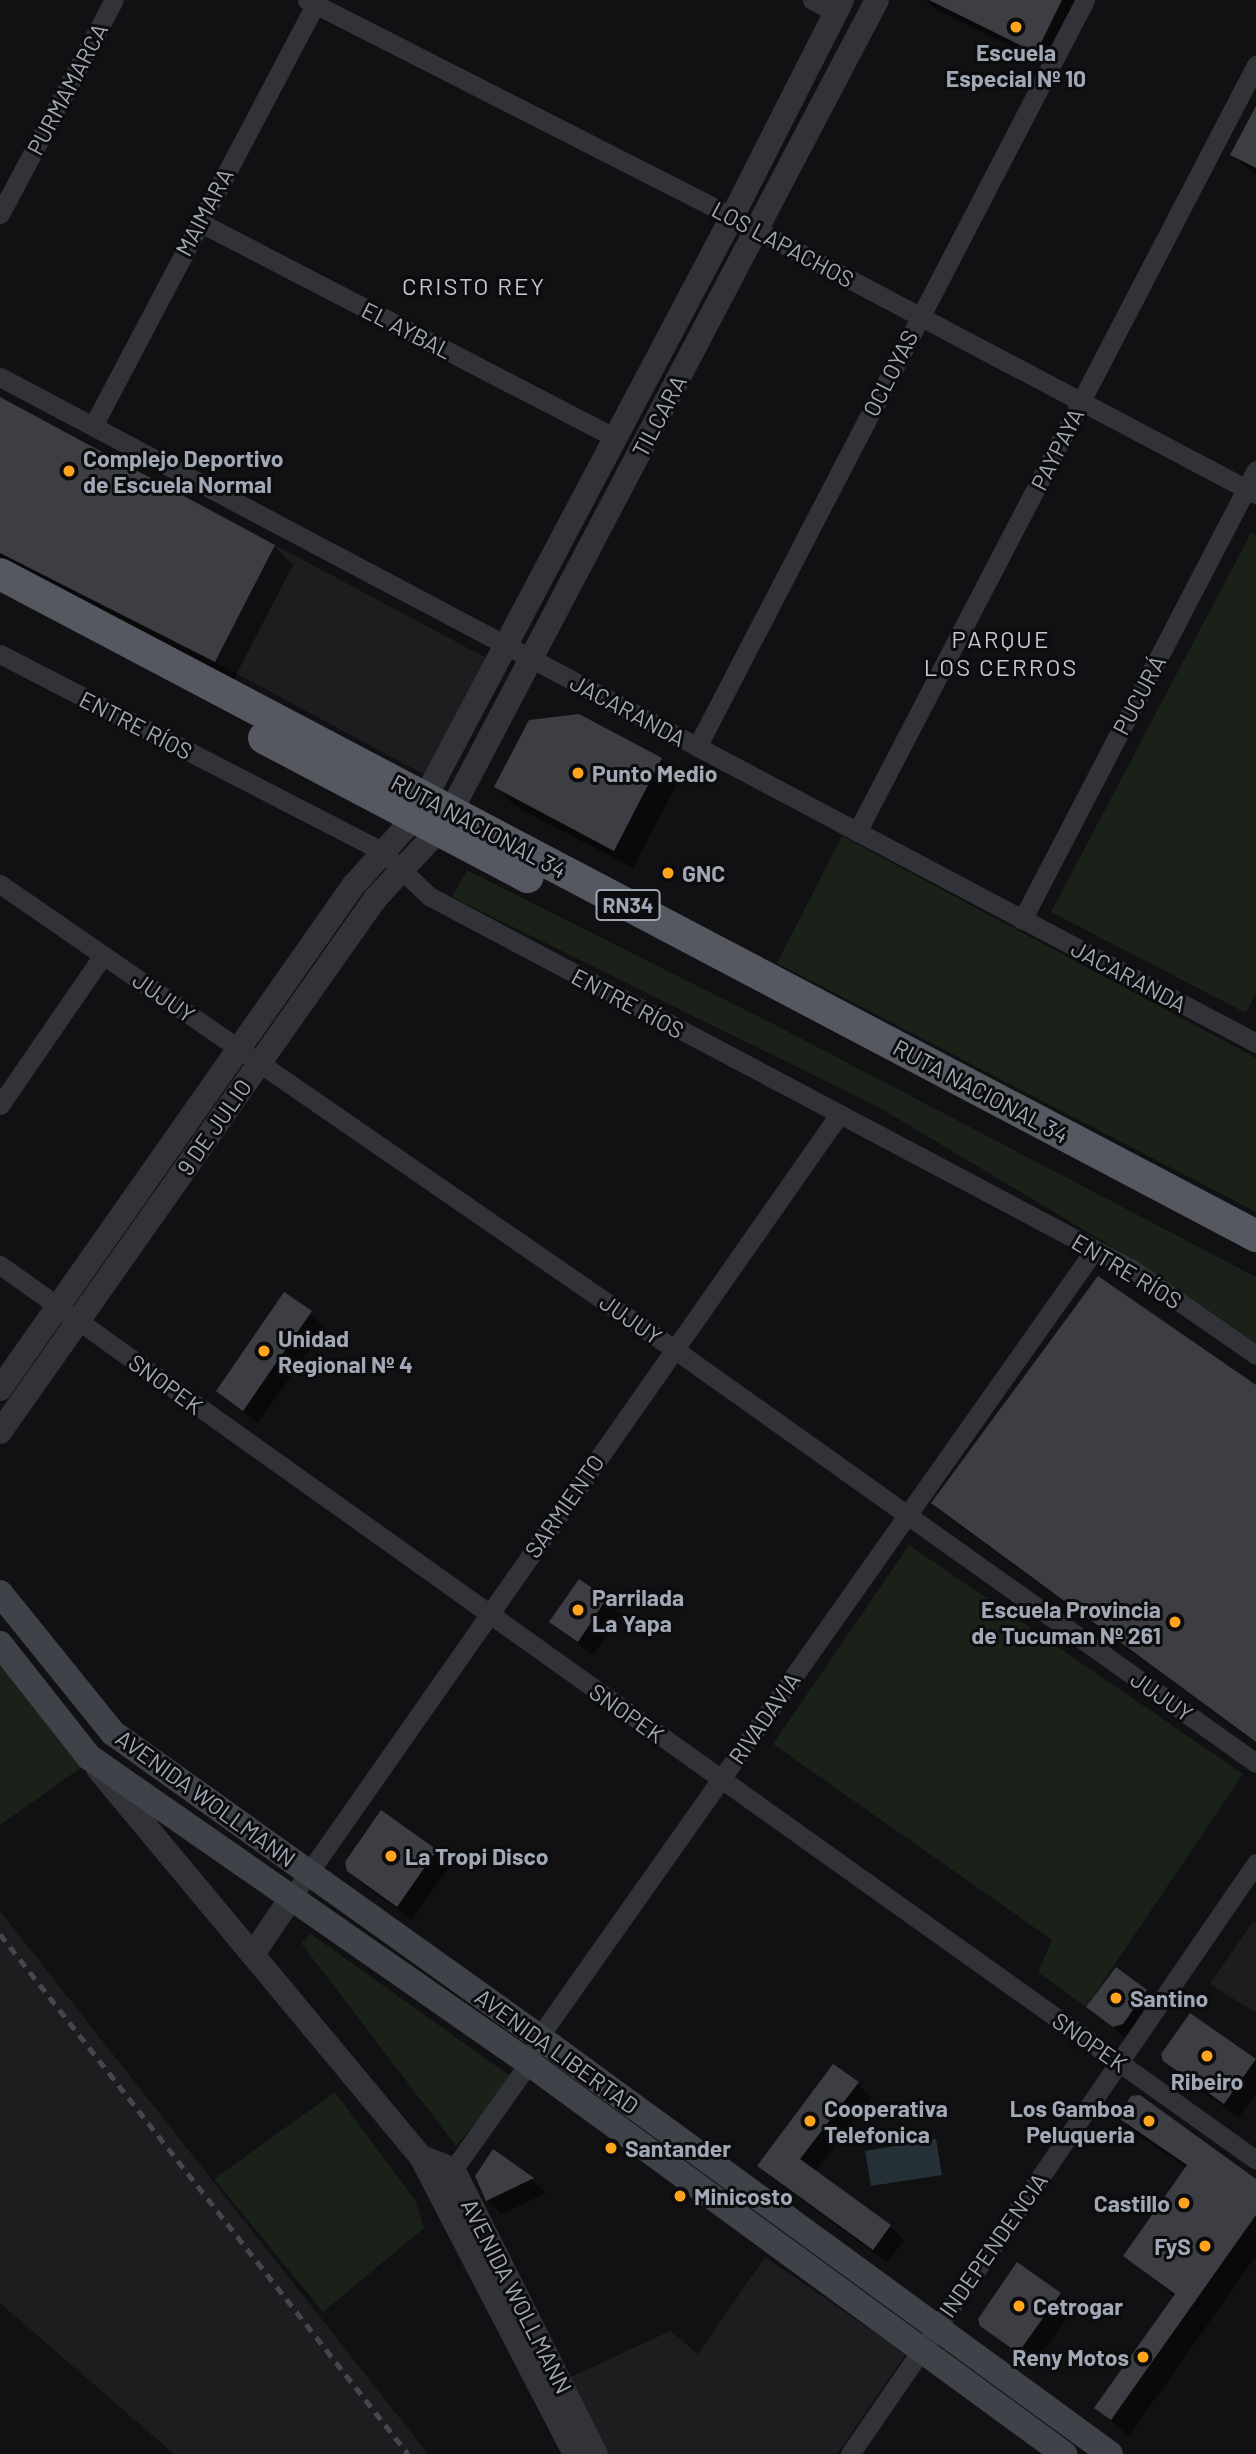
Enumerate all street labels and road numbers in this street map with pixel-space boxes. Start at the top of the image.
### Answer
street label: PURMAMARCA [21,18,113,160]
street label: MAIMARA [169,163,239,261]
street label: LOS LAPACHOS [707,195,859,293]
street label: EL AYBAL [357,296,457,364]
street label: OCLOYAS [857,325,923,421]
street label: TILCARA [626,370,692,462]
street label: PAYPAYA [1025,403,1089,495]
street label: PUCURÁ [1107,651,1171,739]
street label: JACARANDA [566,668,690,752]
street label: ENTRE RÍOS [75,685,197,765]
street label: RUTA NACIONAL 34 [387,768,571,884]
road number: RN34 [595,888,661,922]
street label: JACARANDA [1067,934,1191,1018]
street label: ENTRE RÍOS [567,962,689,1044]
street label: JUJUY [128,966,200,1028]
street label: RUTA NACIONAL 34 [889,1033,1073,1149]
street label: 9 DE JULIO [171,1074,257,1180]
street label: ENTRE RÍOS [1067,1228,1187,1314]
street label: JUJUY [595,1288,667,1350]
street label: SNOPEK [124,1348,208,1420]
street label: SARMIENTO [518,1449,610,1563]
street label: JUJUY [1126,1665,1198,1727]
street label: RIVADAVIA [722,1667,806,1769]
street label: SNOPEK [584,1677,670,1749]
street label: AVENIDA WOLLMANN [111,1724,301,1872]
street label: AVENIDA LIBERTAD [470,1982,644,2120]
street label: SNOPEK [1047,2006,1133,2078]
street label: INDEPENDENCIA [933,2168,1053,2322]
street label: AVENIDA WOLLMANN [456,2194,578,2398]

